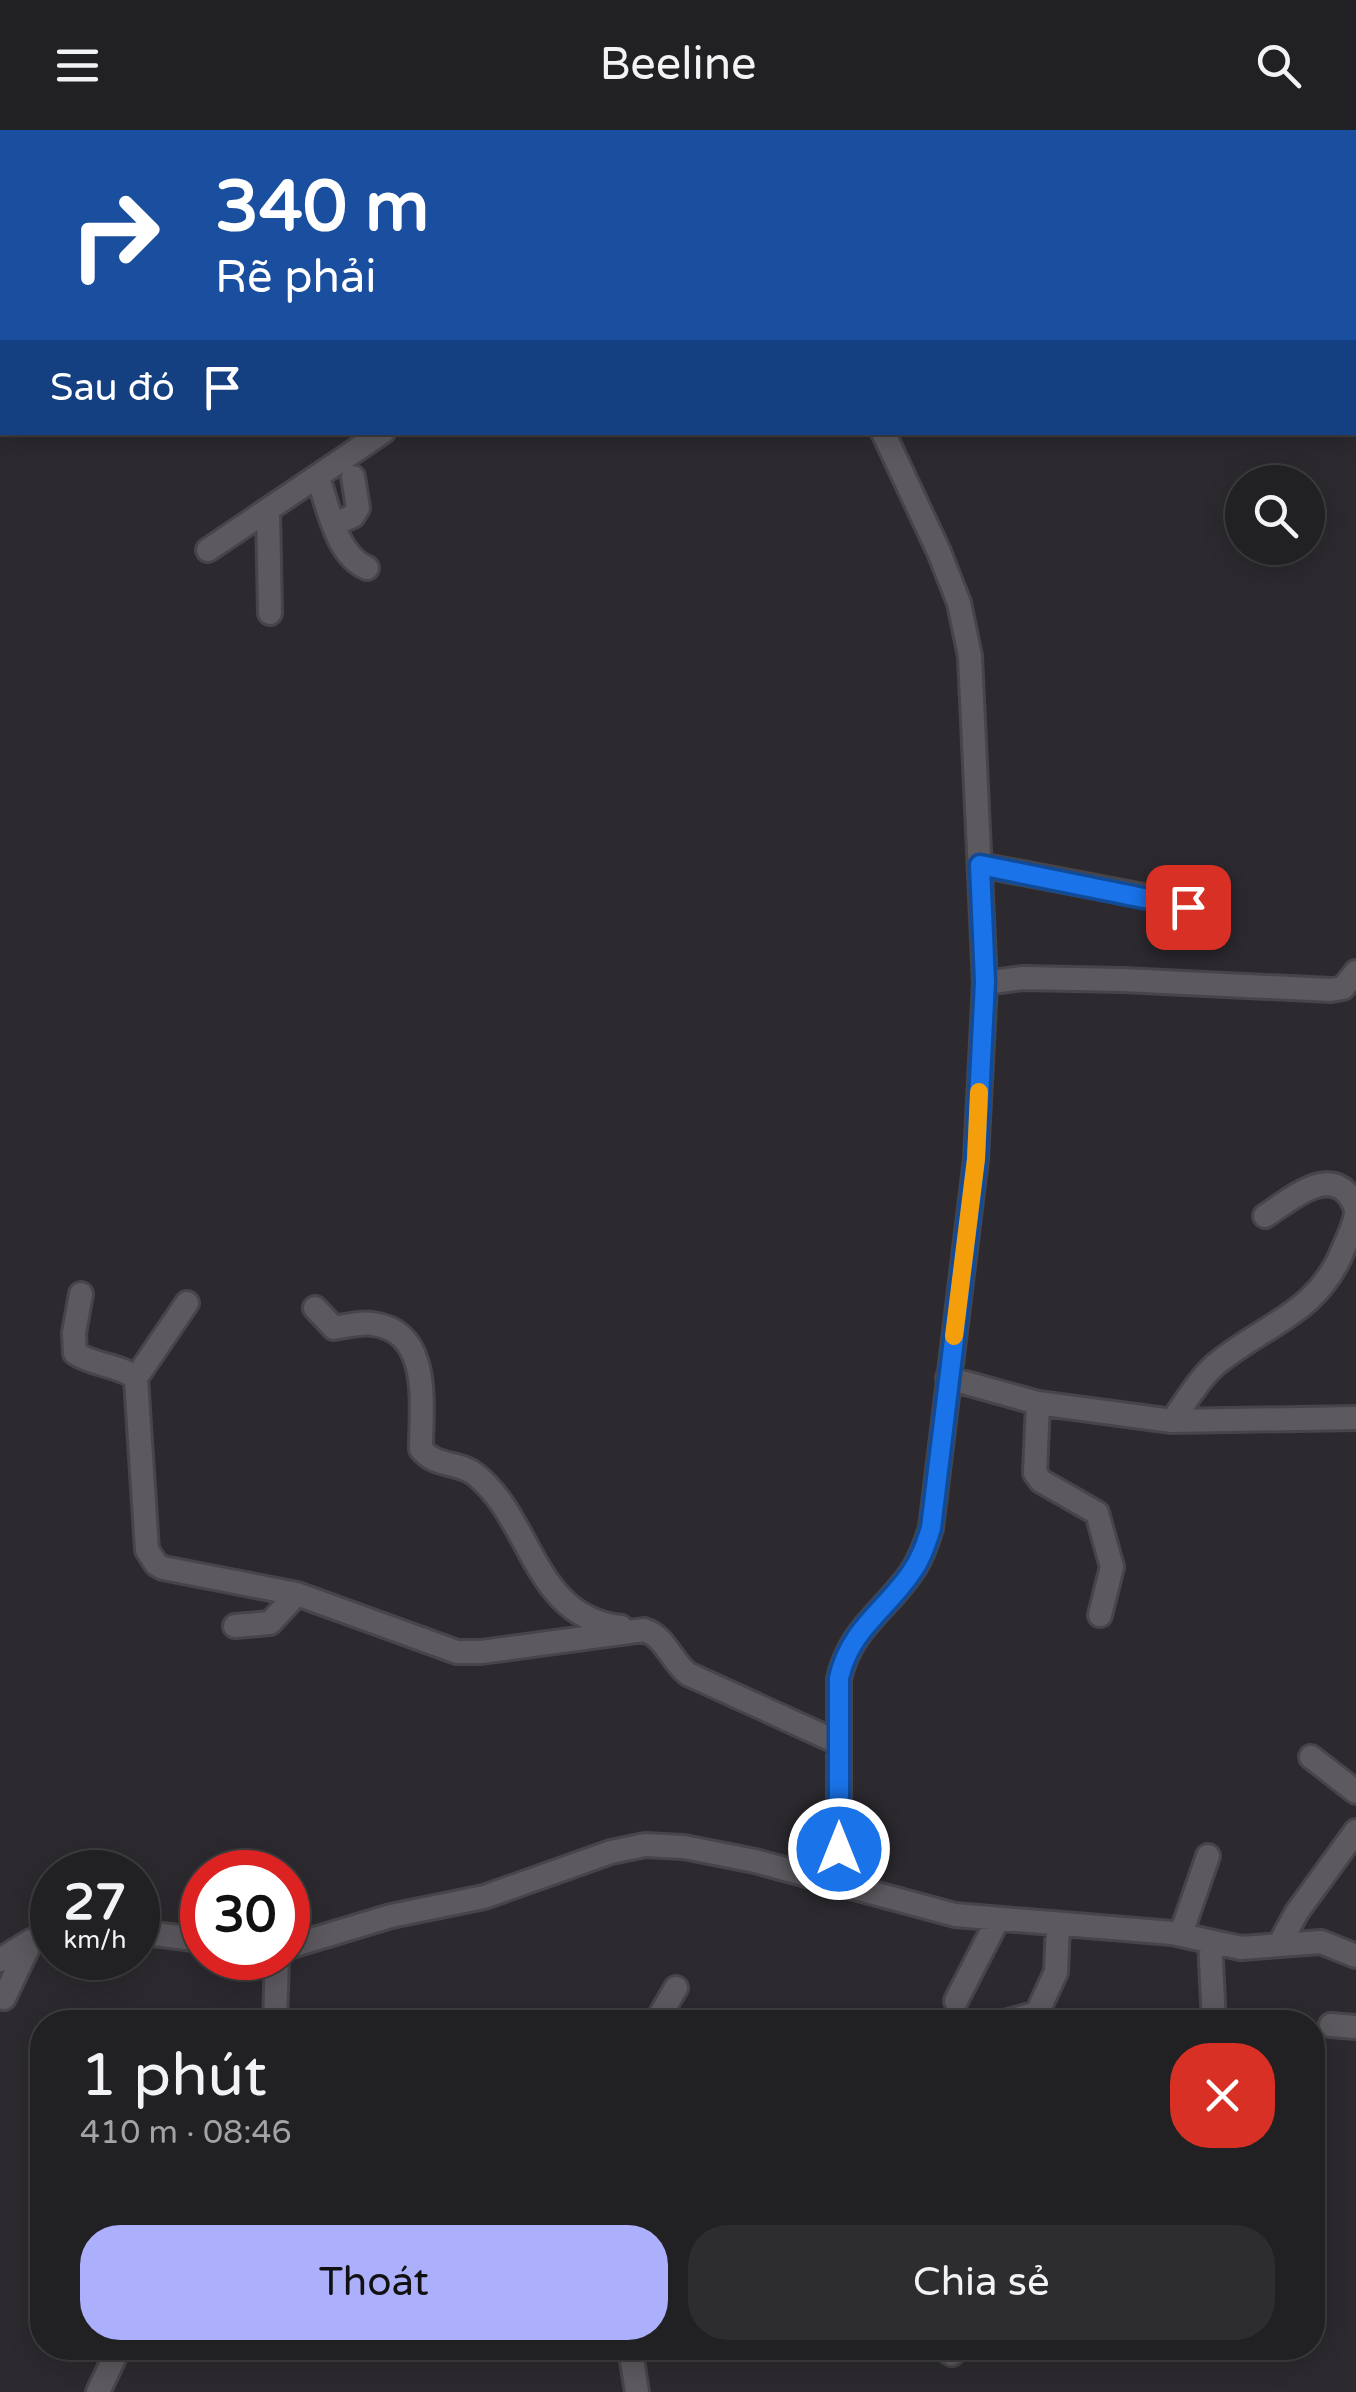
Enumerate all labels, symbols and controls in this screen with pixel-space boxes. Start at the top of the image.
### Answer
icon: menu [50,38,105,93]
text: Beeline [599,38,757,92]
icon: search [1251,38,1306,93]
text: 340 m [215,166,429,250]
icon: right [50,170,180,300]
text: Rẽ phải [215,251,377,305]
icon: arrive [195,360,250,415]
text: Sau đó [50,365,175,411]
map controls [1225,465,1325,565]
button: search [1225,465,1325,565]
pin [1146,865,1231,950]
icon: arrive [1161,880,1216,935]
position arrow [787,1797,891,1901]
speed limit sign: 30 [180,1850,310,1980]
text: 27 [64,1873,126,1933]
text: km/h [64,1925,126,1955]
text: 1 phút [80,2040,267,2112]
button: close [1170,2043,1275,2148]
text: 410 m · 08:46 [80,2114,292,2152]
button: Thoát [80,2225,668,2340]
button: Chia sẻ [688,2225,1275,2340]

